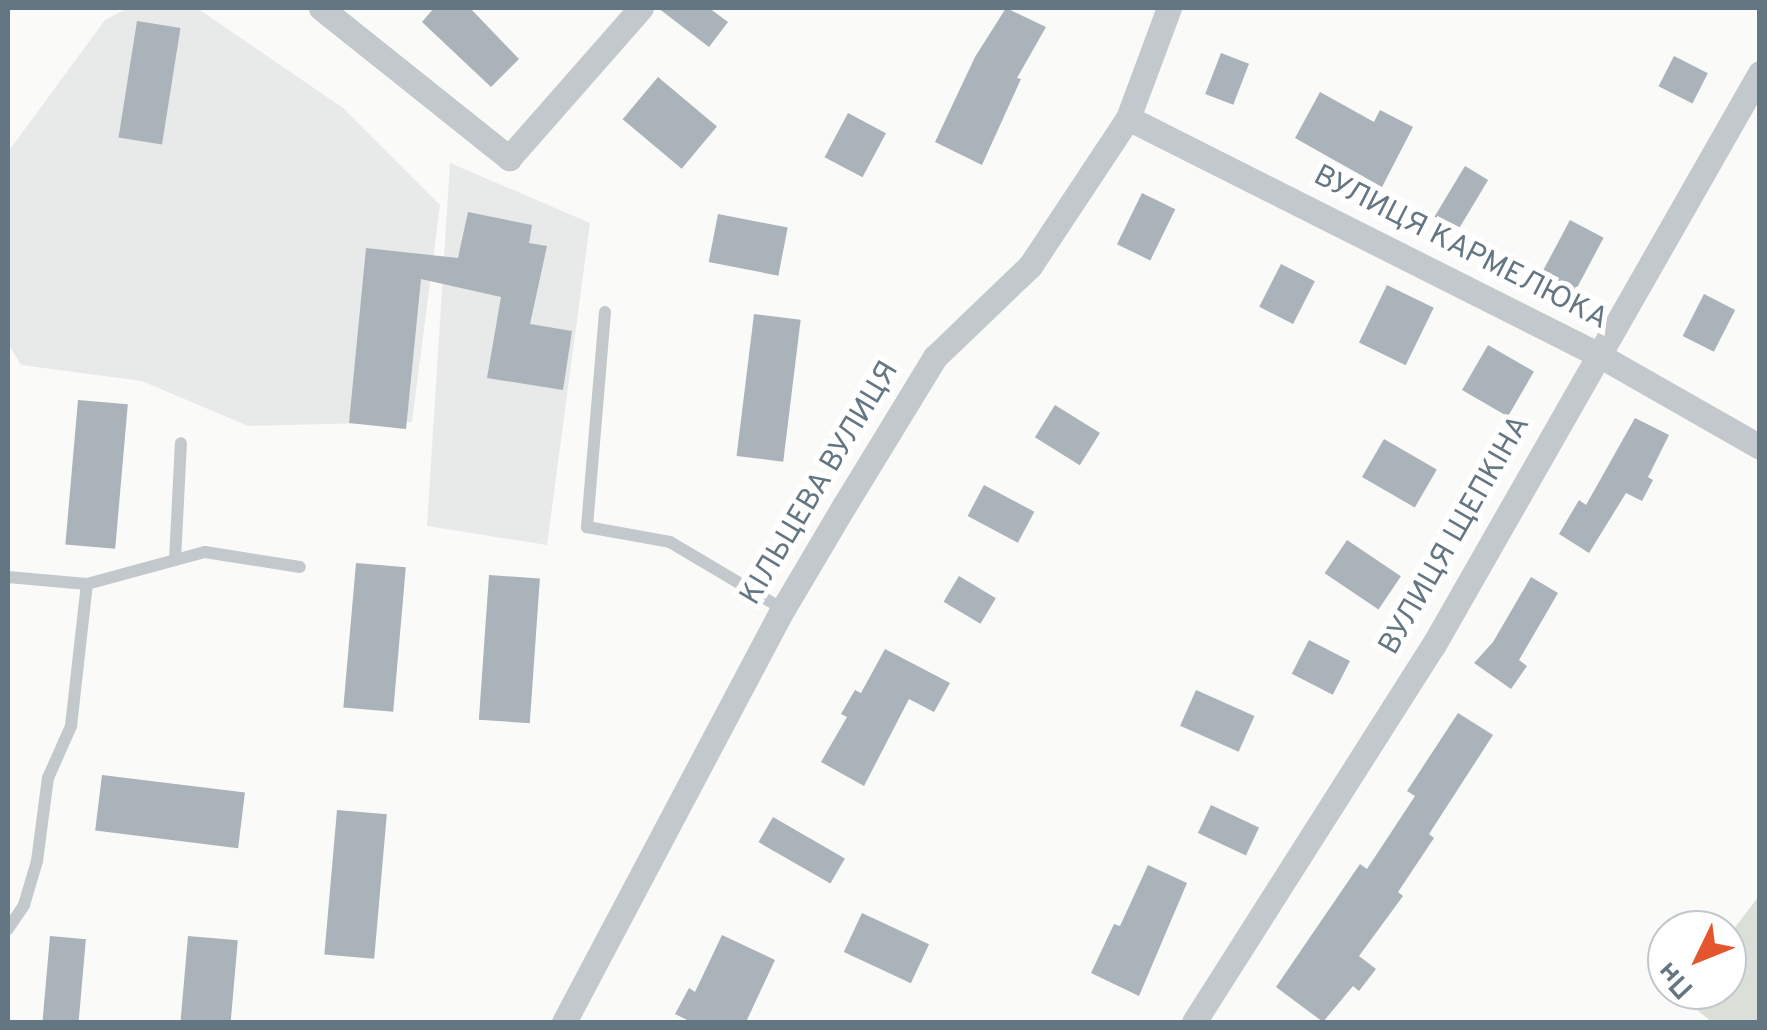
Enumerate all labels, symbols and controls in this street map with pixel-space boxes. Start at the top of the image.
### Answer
street label: ВУЛИЦЯ КАРМЕЛЮКА [1307,159,1613,339]
street label: КІЛЬЦЕВА ВУЛИЦЯ [734,355,908,613]
street label: ВУЛИЦЯ ЩЕПКІНА [1373,410,1539,662]
north arrow [1647,910,1747,1010]
text: Пн [1650,953,1703,1005]

